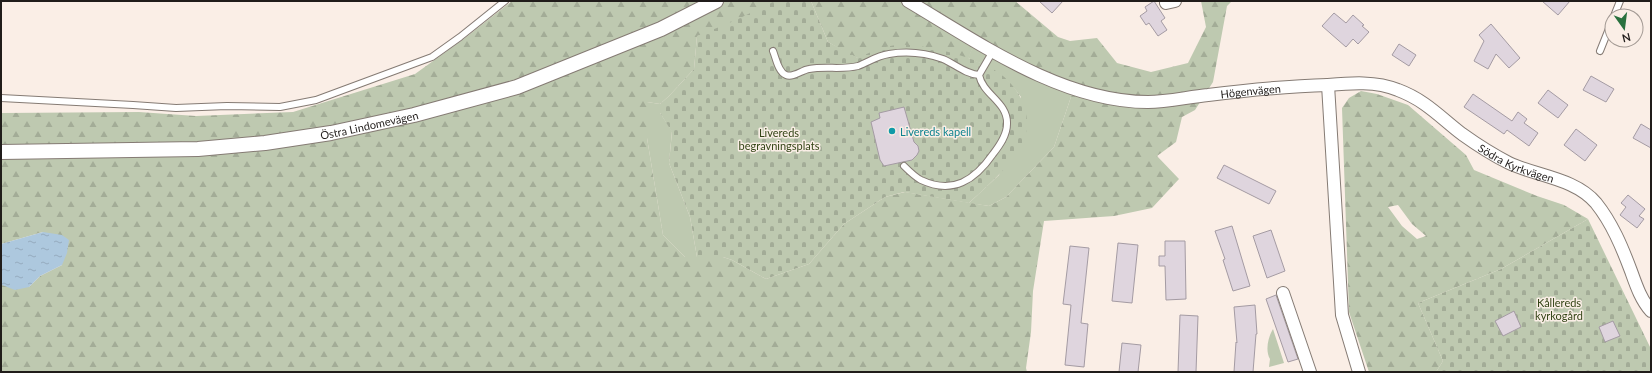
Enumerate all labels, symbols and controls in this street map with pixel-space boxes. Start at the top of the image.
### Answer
north arrow [1604,8,1644,48]
text: N [1621,31,1632,46]
street label: Högenvägen [1220,81,1281,100]
street label: Östra Lindomevägen [319,108,420,141]
place label: Livereds kapell [900,125,971,138]
park label: Livereds begravningsplats [739,126,820,152]
marker: Livereds kapell [887,126,897,136]
street label: Södra Kyrkvägen [1476,141,1556,184]
park label: Kållereds kyrkogård [1535,296,1583,322]

